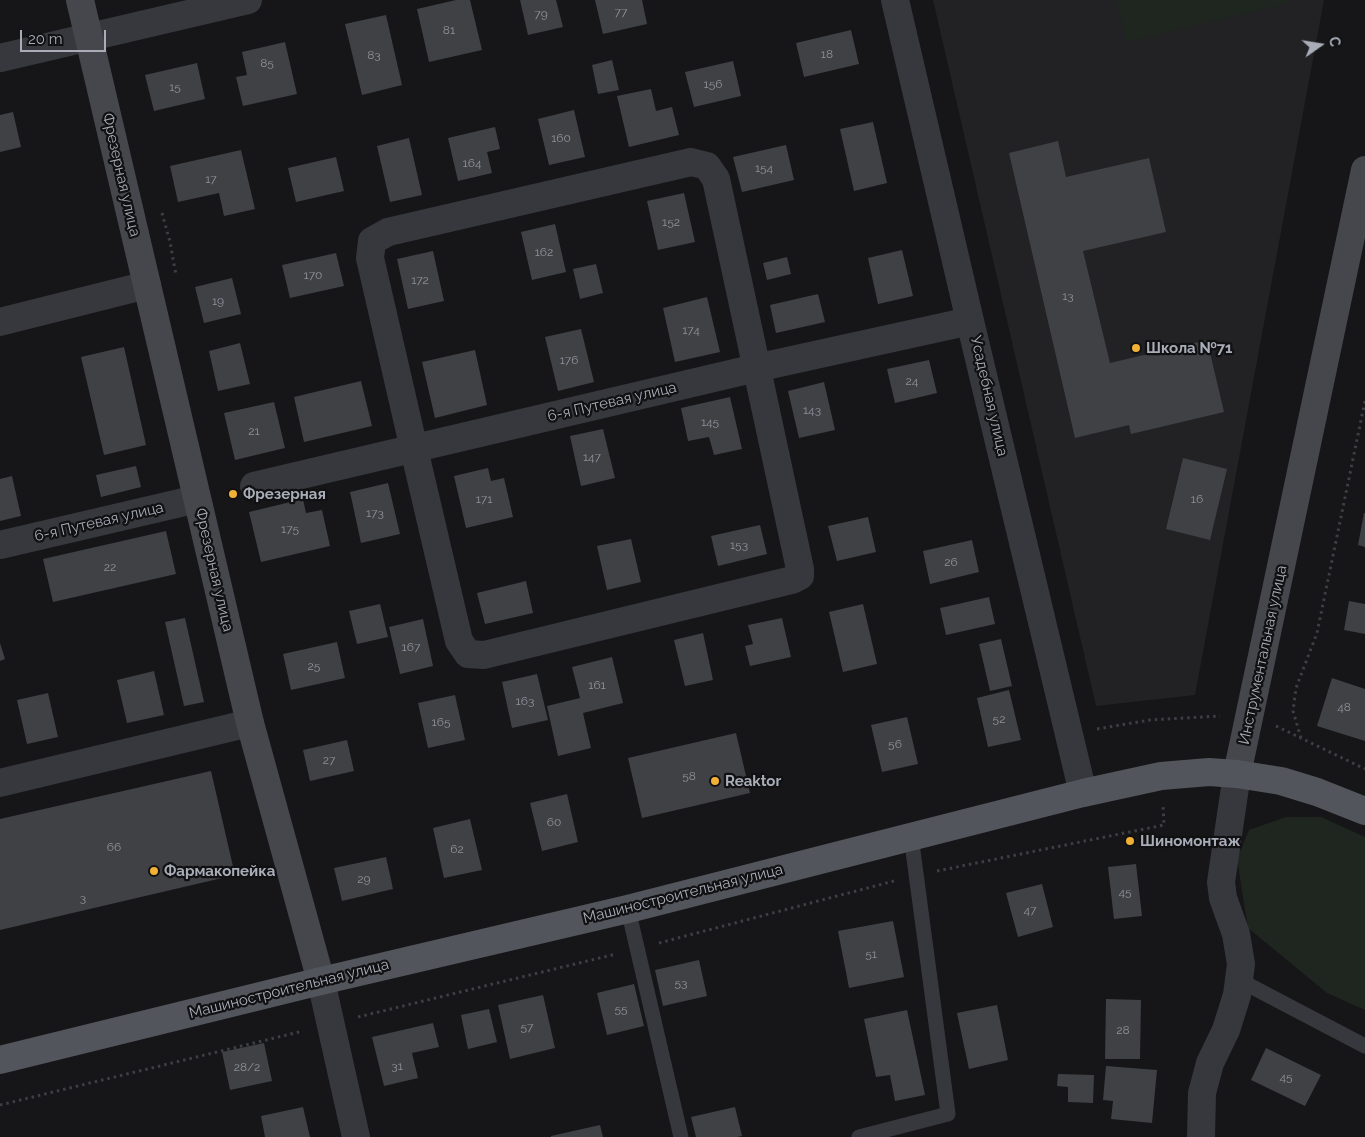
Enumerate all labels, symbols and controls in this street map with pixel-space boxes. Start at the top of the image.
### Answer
house number: 77 [615,5,627,19]
house number: 79 [534,7,548,21]
scale bar [22,20,109,52]
north arrow [1295,20,1345,70]
house number: 81 [443,23,455,37]
text: 20 m [28,30,63,48]
text: С [1326,35,1343,48]
house number: 18 [821,47,833,61]
house number: 83 [367,48,381,62]
house number: 85 [260,56,274,70]
house number: 156 [704,77,722,91]
house number: 15 [169,80,181,94]
street label: Фрезерная улица [98,112,144,238]
house number: 160 [551,131,571,145]
house number: 164 [463,156,481,170]
house number: 154 [755,161,773,175]
house number: 17 [205,172,217,186]
house number: 152 [662,215,680,229]
house number: 162 [535,245,553,259]
house number: 170 [304,268,322,282]
house number: 172 [411,273,429,287]
house number: 13 [1062,289,1074,303]
house number: 19 [212,294,224,308]
house number: 174 [682,323,700,337]
street label: Усадебная улица [966,334,1012,458]
place label: Школа №71 [1146,339,1232,357]
marker: Школа №71 [1130,342,1142,354]
house number: 176 [560,353,578,367]
house number: 24 [906,374,918,388]
street label: 6-я Путевая улица [546,378,678,426]
house number: 143 [803,403,821,417]
house number: 145 [701,415,719,429]
house number: 21 [248,424,260,438]
house number: 147 [583,450,601,464]
place label: Фрезерная [243,485,326,503]
marker: Фрезерная [227,488,239,500]
house number: 171 [476,492,492,506]
house number: 16 [1191,492,1203,506]
street label: 6-я Путевая улица [33,498,165,546]
house number: 173 [366,506,384,520]
street label: Фрезерная улица [191,507,237,633]
house number: 175 [281,522,299,536]
house number: 153 [730,538,748,552]
house number: 26 [944,555,958,569]
house number: 22 [104,560,116,574]
street label: Инструментальная улица [1235,564,1291,746]
house number: 167 [402,640,420,654]
house number: 25 [308,659,320,673]
house number: 161 [588,678,606,692]
house number: 163 [516,694,534,708]
house number: 48 [1337,700,1351,714]
house number: 52 [993,712,1005,726]
house number: 165 [432,715,450,729]
house number: 56 [888,737,902,751]
house number: 27 [323,753,335,767]
house number: 58 [682,769,696,783]
place label: Reaktor [725,772,781,790]
marker: Reaktor [709,775,721,787]
house number: 60 [547,815,561,829]
place label: Шиномонтаж [1140,832,1240,850]
marker: Шиномонтаж [1124,835,1136,847]
house number: 66 [107,840,121,854]
house number: 62 [450,842,464,856]
street label: Машиностроительная улица [581,860,785,928]
place label: Фармакопейка [164,862,275,880]
marker: Фармакопейка [148,865,160,877]
house number: 29 [357,872,371,886]
house number: 45 [1118,885,1132,899]
house number: 3 [80,891,86,905]
house number: 47 [1024,903,1036,917]
house number: 51 [865,947,877,961]
street label: Машиностроительная улица [187,955,391,1023]
house number: 53 [675,976,687,990]
house number: 55 [614,1002,628,1016]
house number: 57 [521,1020,533,1034]
house number: 28 [1116,1023,1130,1037]
house number: 31 [391,1059,403,1073]
house number: 28/2 [234,1060,260,1074]
house number: 45 [1279,1070,1293,1084]

